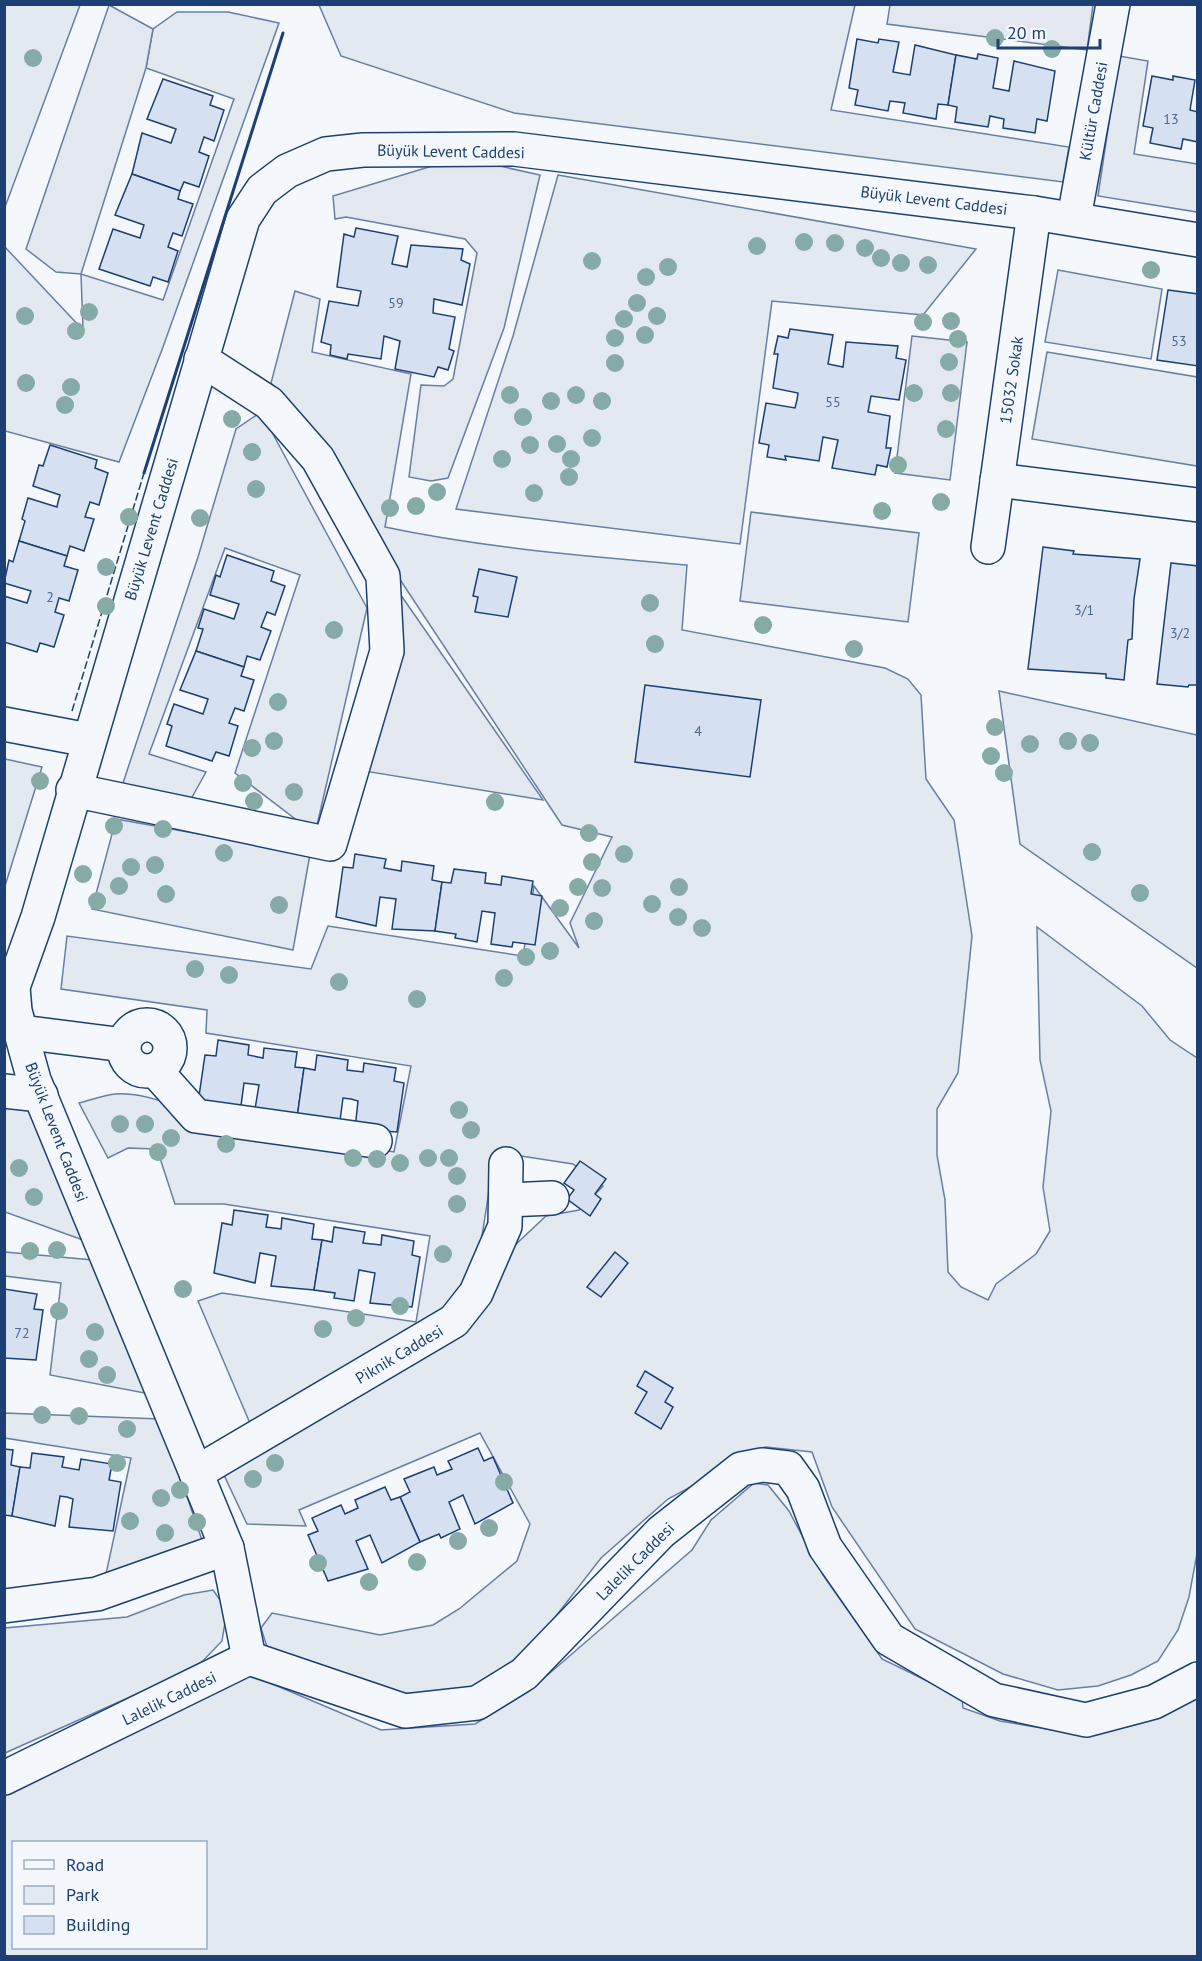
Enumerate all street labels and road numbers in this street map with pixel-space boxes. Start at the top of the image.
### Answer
street label: Kültür Caddesi [1074,60,1112,162]
street label: Büyük Levent Caddesi [377,140,525,162]
street label: Büyük Levent Caddesi [859,181,1009,219]
street label: 15032 Sokak [995,335,1027,425]
street label: Büyük Levent Caddesi [120,455,182,603]
street label: Büyük Levent Caddesi [21,1059,93,1205]
street label: Piknik Caddesi [352,1320,446,1388]
street label: Lalelik Caddesi [592,1518,678,1604]
street label: Lalelik Caddesi [119,1667,219,1729]

